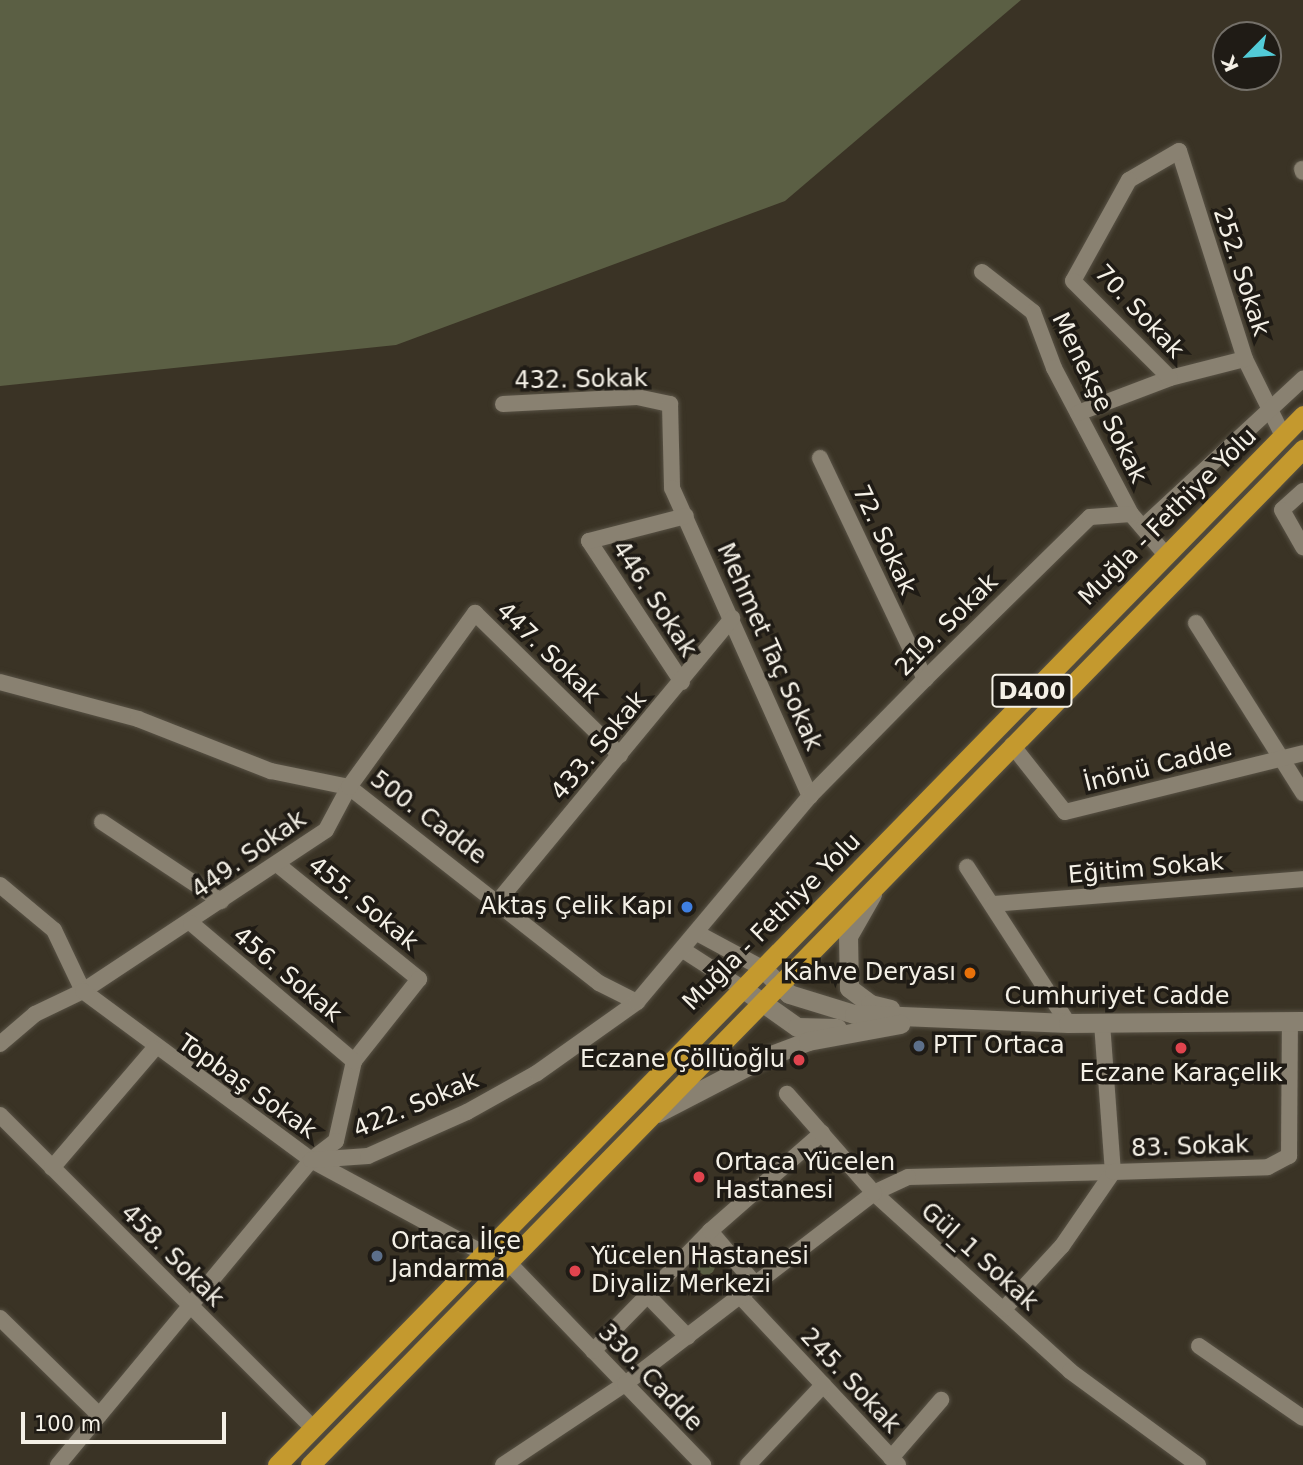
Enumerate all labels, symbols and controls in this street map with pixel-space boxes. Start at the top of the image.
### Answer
north arrow [1212,21,1282,91]
text: K [1217,53,1243,75]
street label: 252. Sokak [1207,204,1275,340]
street label: 70. Sokak [1088,259,1190,365]
street label: Menekşe Sokak [1045,308,1153,488]
street label: 432. Sokak [514,364,648,396]
street label: Muğla - Fethiye Yolu [1073,422,1263,612]
street label: 72. Sokak [846,481,922,599]
street label: 446. Sokak [606,535,702,663]
street label: Mehmet Taç Sokak [710,539,828,755]
street label: 219. Sokak [890,568,1004,682]
street label: 447. Sokak [490,596,606,710]
road number: D400 [990,671,1074,710]
street label: 433. Sokak [545,686,653,806]
street label: İnönü Cadde [1081,734,1235,798]
street label: 500. Cadde [364,765,492,871]
street label: 449. Sokak [186,805,312,905]
street label: Muğla - Fethiye Yolu [677,827,867,1017]
street label: Eğitim Sokak [1067,848,1225,890]
street label: 455. Sokak [302,851,424,957]
place label: Aktaş Çelik Kapı [480,893,673,921]
marker: Aktaş Çelik Kapı [679,899,695,915]
street label: 456. Sokak [227,921,347,1029]
place label: Kahve Deryası [783,959,956,987]
marker: Kahve Deryası [962,965,978,981]
street label: Cumhuriyet Cadde [1004,983,1230,1011]
street label: Topbaş Sokak [172,1029,322,1145]
place label: PTT Ortaca [933,1032,1065,1060]
marker: PTT Ortaca [911,1038,927,1054]
marker: Eczane Karaçelik [1173,1040,1189,1056]
place label: Eczane Çöllüoğlu [580,1046,785,1074]
marker: Eczane Çöllüoğlu [791,1052,807,1068]
place label: Eczane Karaçelik [1079,1060,1283,1088]
street label: 422. Sokak [349,1066,483,1144]
street label: 83. Sokak [1131,1131,1249,1163]
place label: Ortaca Yücelen Hastanesi [715,1149,895,1205]
marker: Ortaca Yücelen Hastanesi [689,1167,709,1187]
street label: Gül_1 Sokak [915,1197,1043,1317]
street label: 458. Sokak [115,1199,229,1313]
place label: Ortaca İlçe Jandarma [391,1228,521,1284]
place label: Yücelen Hastanesi Diyaliz Merkezi [591,1243,809,1299]
marker: Ortaca İlçe Jandarma [369,1248,385,1264]
marker: Yücelen Hastanesi Diyaliz Merkezi [565,1261,585,1281]
street label: 330. Cadde [592,1318,708,1438]
street label: 245. Sokak [794,1323,906,1439]
scale bar [24,1398,229,1442]
text: 100 m [34,1412,101,1436]

